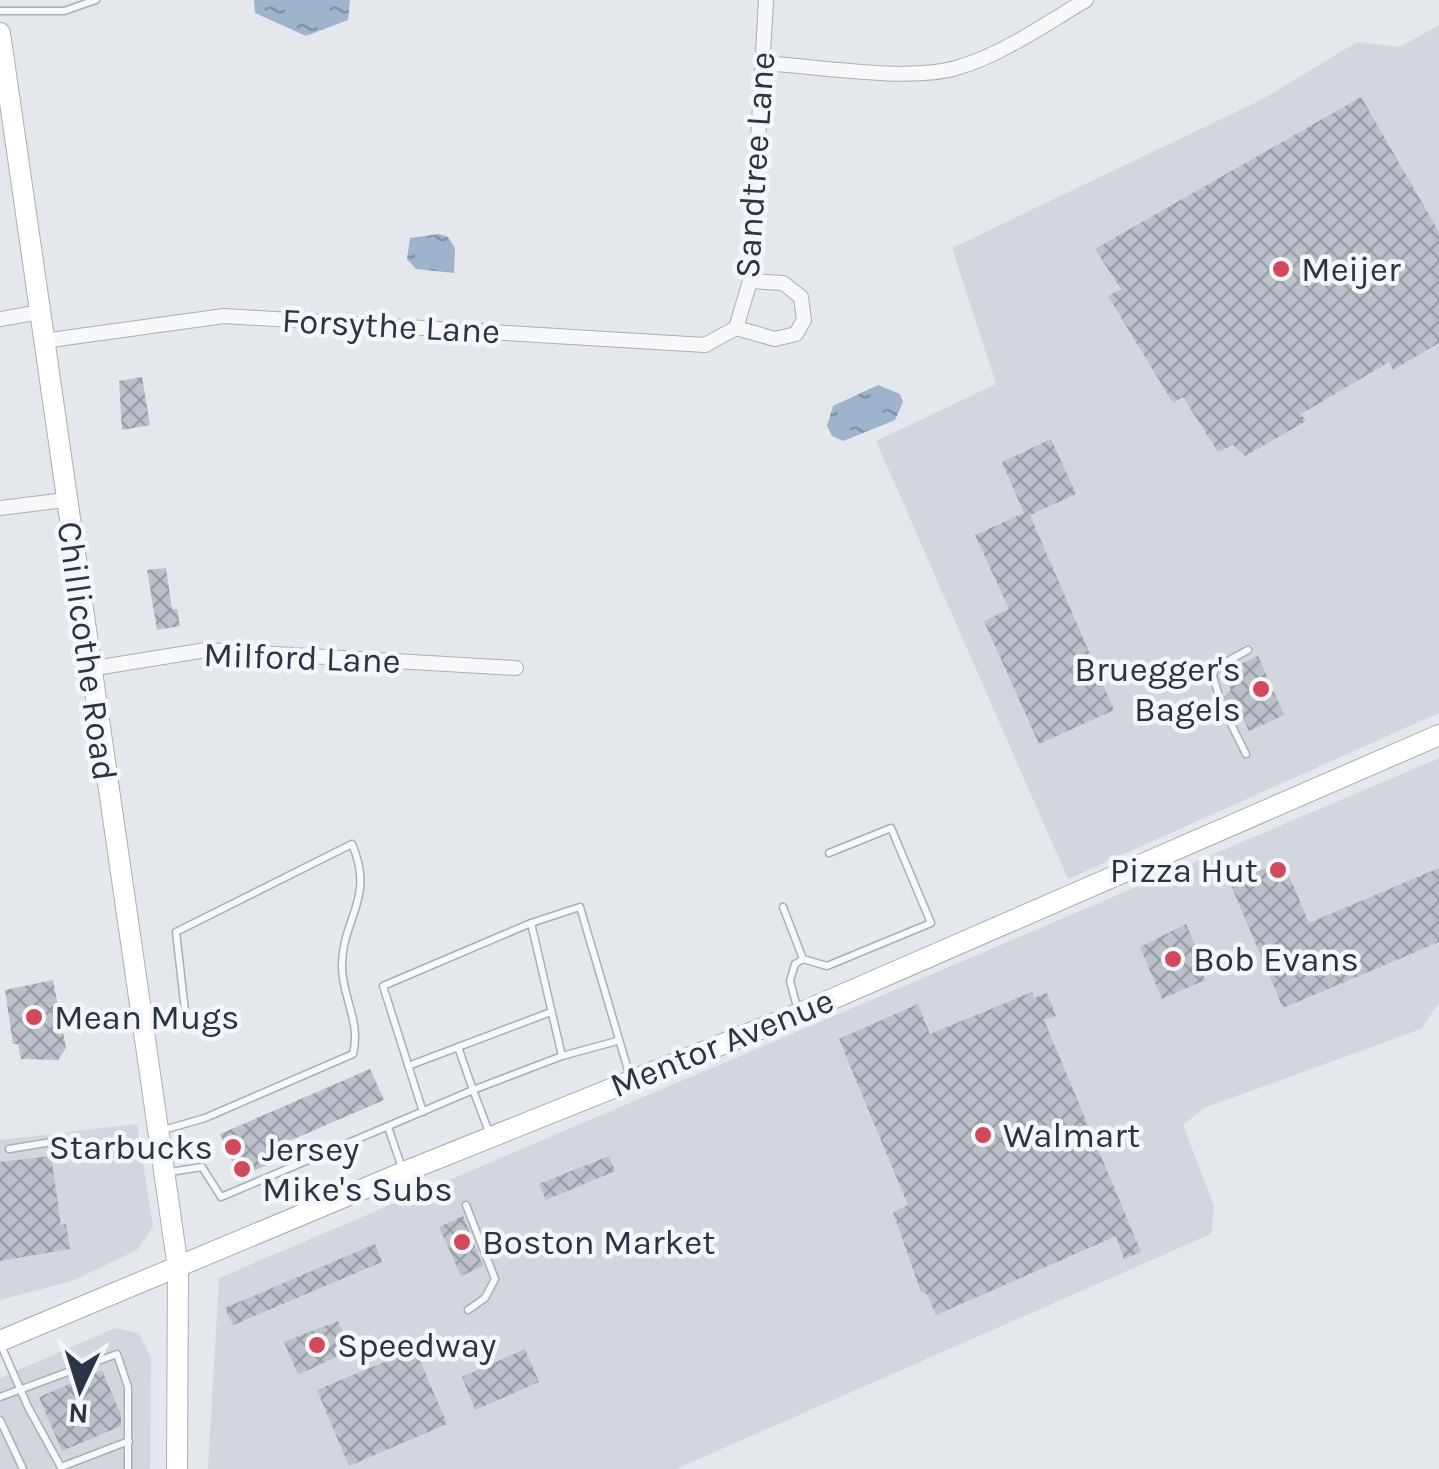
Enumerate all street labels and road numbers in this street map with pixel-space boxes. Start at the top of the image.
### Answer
street label: Sandtree Lane [727,50,783,280]
street label: Forsythe Lane [281,300,501,352]
street label: Chillicothe Road [49,519,125,783]
street label: Milford Lane [203,634,401,682]
street label: Mentor Avenue [604,980,840,1106]

